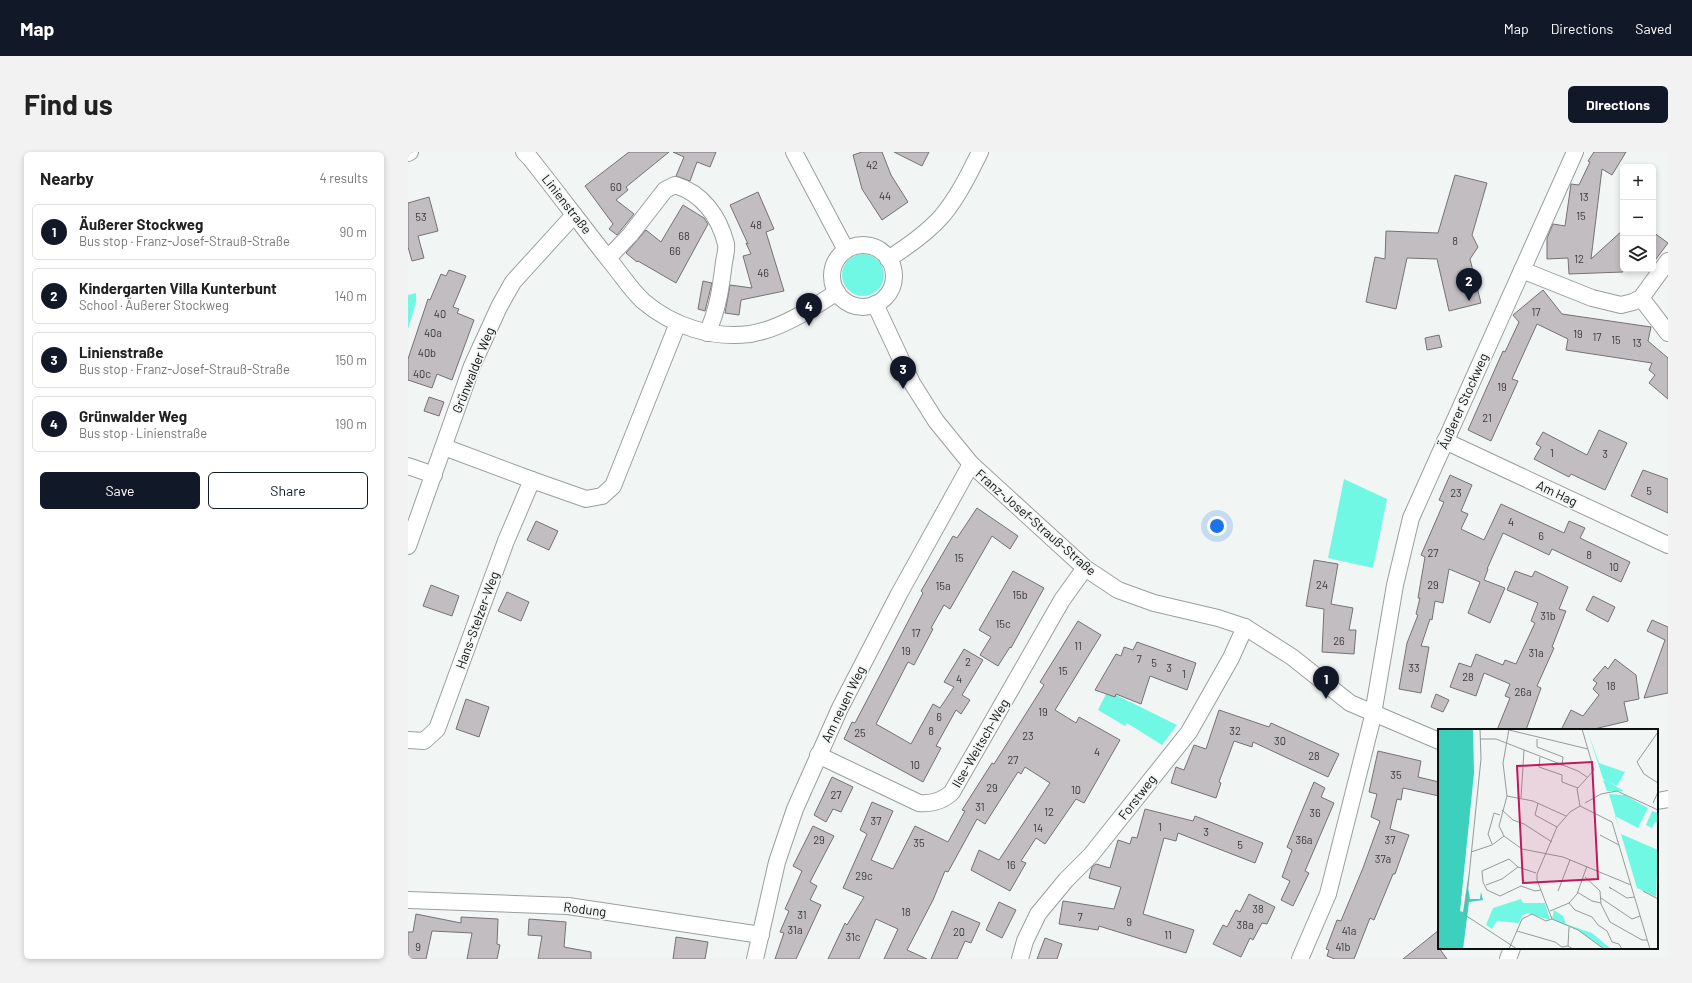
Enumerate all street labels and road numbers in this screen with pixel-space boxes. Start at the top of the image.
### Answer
street label: Linienstraße [539,171,595,237]
street label: Grünwalder Weg [448,325,498,415]
street label: Äußerer Stockweg [1435,350,1491,452]
street label: Franz-Josef-Strauß-Straße [973,465,1099,579]
street label: Am Hag [1534,477,1580,509]
street label: Hans-Stelzer-Weg [452,569,502,671]
street label: Am neuen Weg [818,663,868,745]
street label: Ilse-Weitsch-Weg [948,696,1012,790]
street label: Forstweg [1114,771,1160,823]
street label: Rodung [563,898,607,920]

